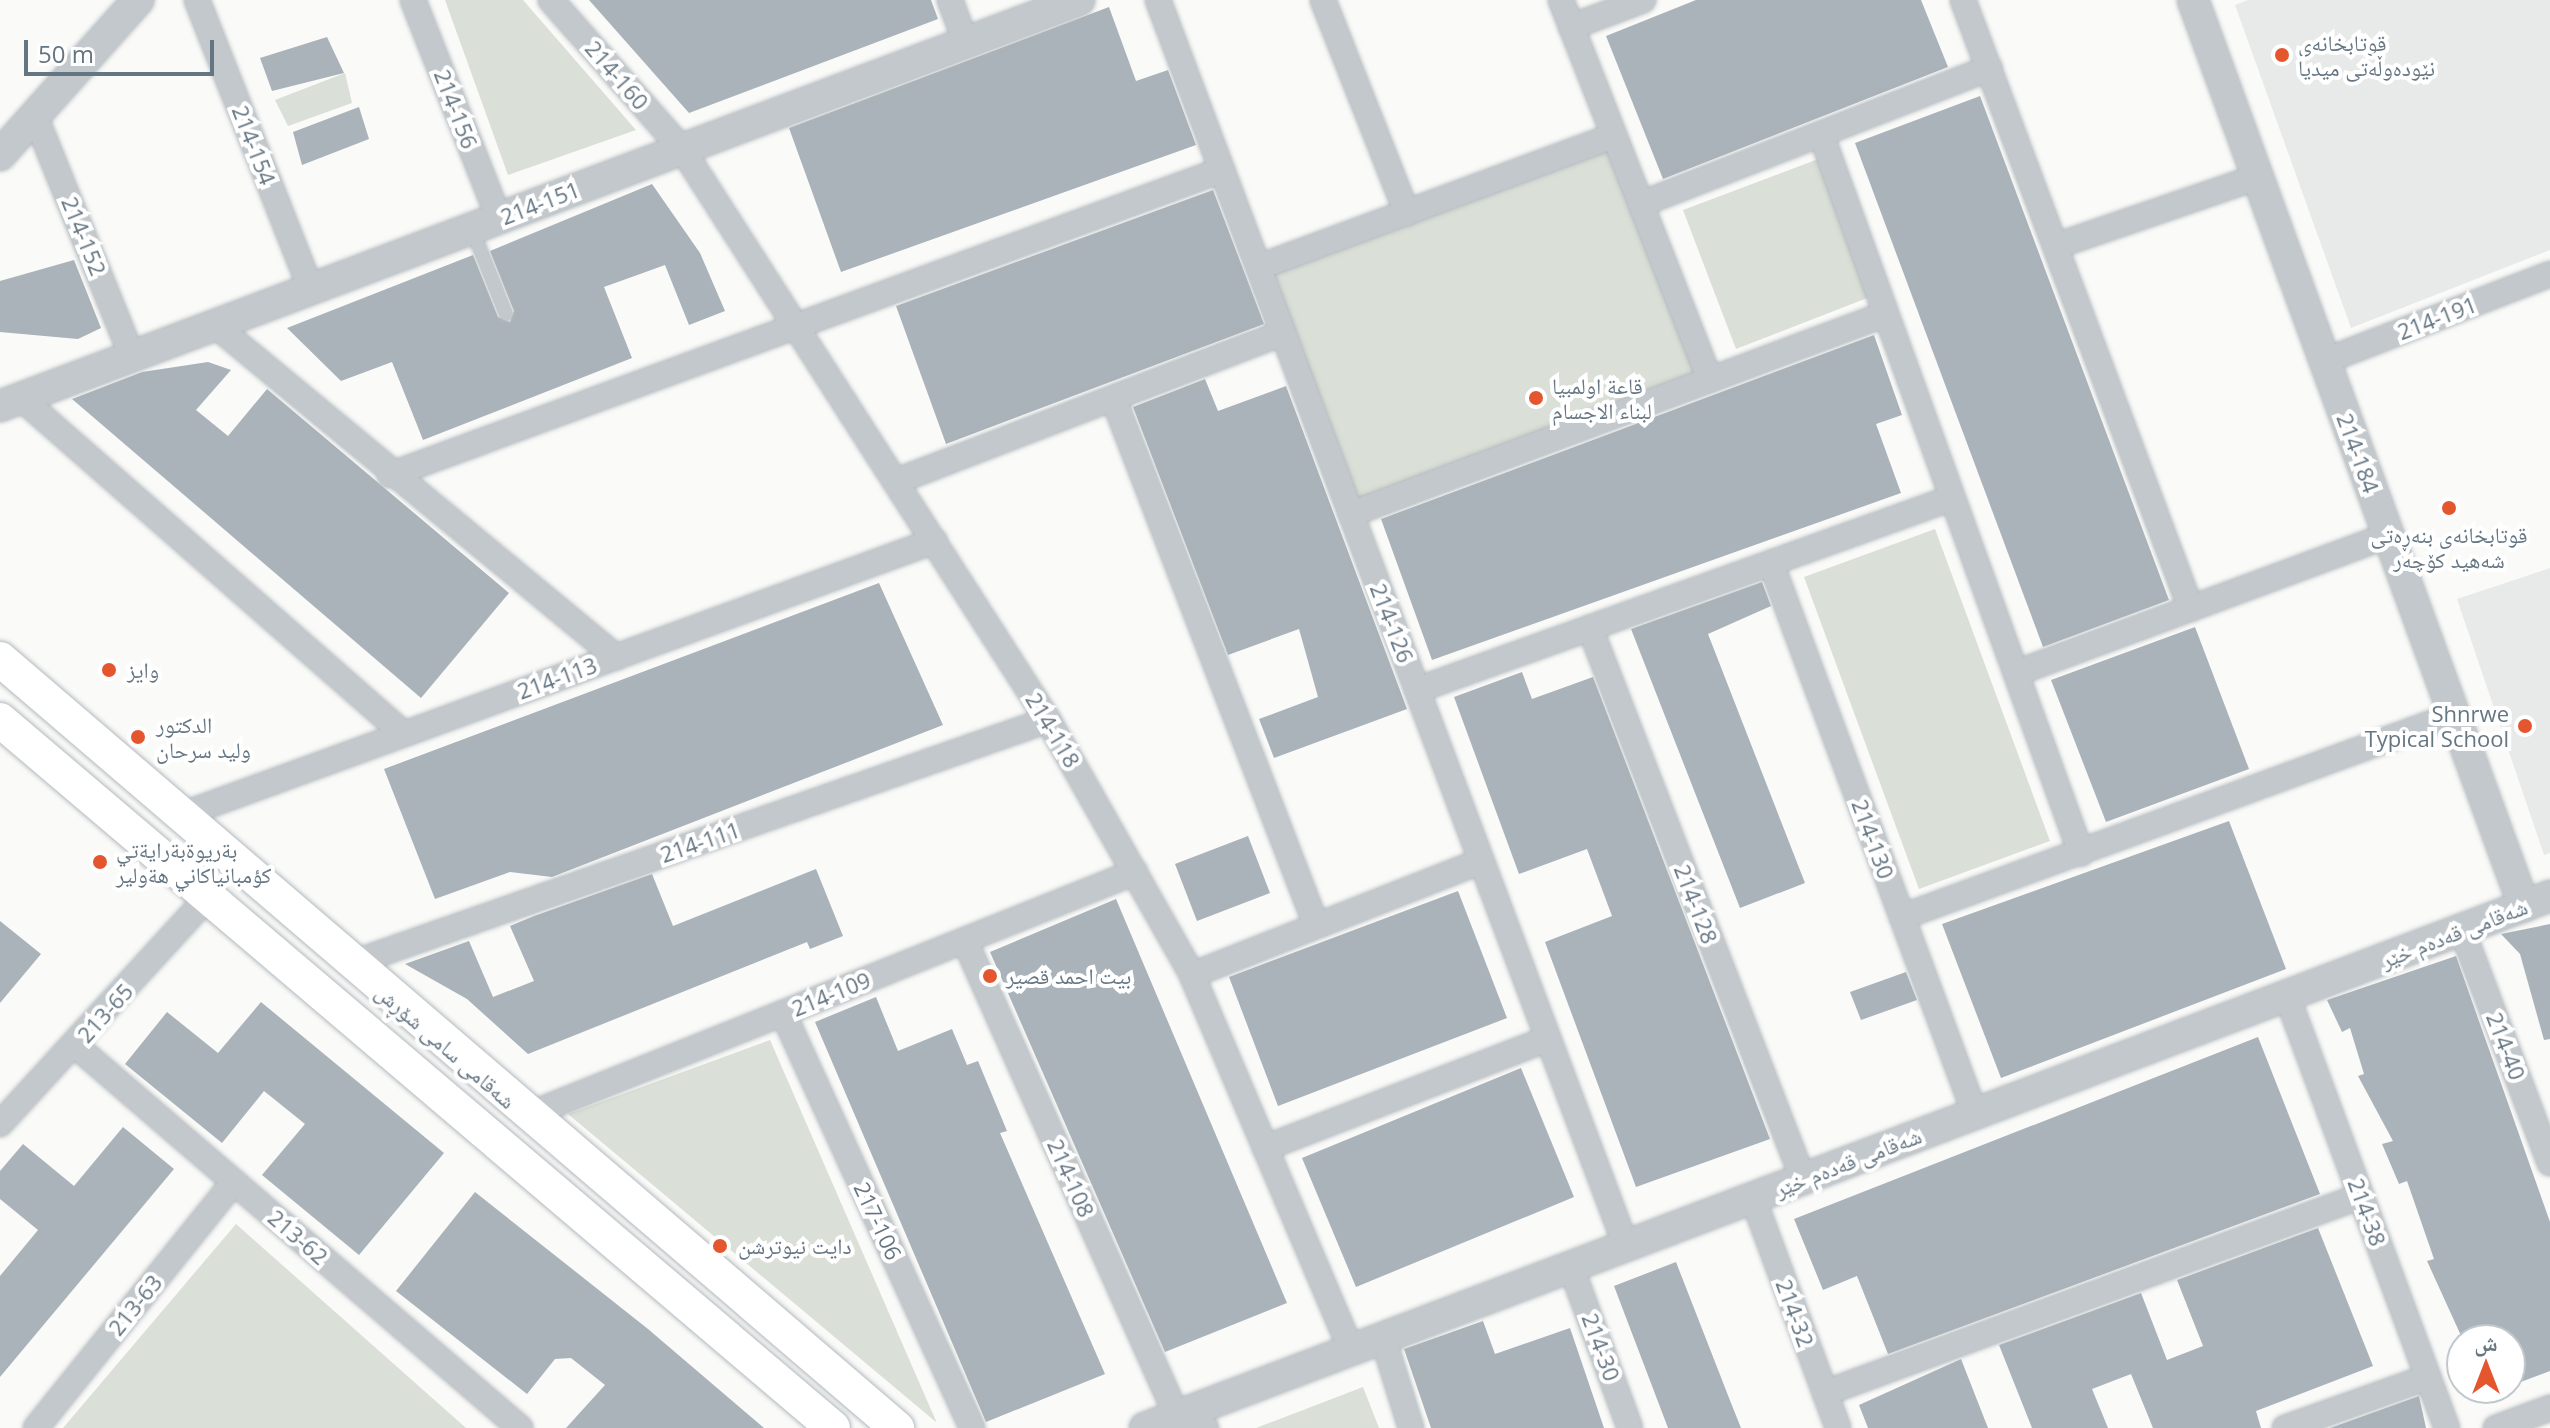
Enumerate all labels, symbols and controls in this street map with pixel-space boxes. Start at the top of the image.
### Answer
scale bar [28,24,218,74]
place label: قوتابخانەی نێودەوڵەتی میدیا [2298,29,2435,80]
street label: 214-160 [580,35,654,115]
text: 50 m [38,37,94,70]
marker: قوتابخانەی نێودەوڵەتی میدیا [2273,46,2291,64]
street label: 214-156 [429,66,483,152]
street label: 214-154 [227,102,281,188]
street label: 214-151 [497,176,583,230]
street label: 214-152 [56,193,112,279]
street label: 214-191 [2394,291,2480,345]
place label: قاعة اولمبيا لبناء الاجسام [1552,372,1652,424]
marker: قاعة اولمبيا لبناء الاجسام [1527,389,1545,407]
street label: 214-184 [2331,410,2385,496]
marker: قوتابخانەی بنەڕەتی شەهید کۆچەر [2440,499,2458,517]
place label: قوتابخانەی بنەڕەتی شەهید کۆچەر [2371,521,2527,572]
street label: 214-126 [1365,580,1419,666]
street label: 214-113 [514,651,600,705]
place label: وايز [127,657,159,683]
marker: وايز [98,659,120,681]
street label: 214-118 [1020,688,1086,772]
place label: Shnrwe Typical School [2365,700,2509,752]
place label: الدكتور وليد سرحان [156,711,251,762]
marker: Shnrwe Typical School [2516,717,2534,735]
marker: الدكتور وليد سرحان [127,726,149,748]
street label: 214-130 [1846,796,1900,882]
street label: 214-111 [657,816,743,868]
place label: بةريوةبةرايةتي كؤمبانياكاني هةولير [116,836,271,888]
marker: بةريوةبةرايةتي كؤمبانياكاني هةولير [91,853,109,871]
street label: 214-128 [1669,861,1723,947]
street label: شەقامی قەدەم خێر [2377,893,2531,973]
place label: بيت احمد قصير [1006,963,1131,989]
street label: 214-109 [788,966,874,1022]
marker: بيت احمد قصير [981,967,999,985]
street label: 213-65 [72,978,138,1048]
street label: شەقامی سامی شۆڕش [371,978,521,1114]
street label: 214-40 [2481,1009,2531,1083]
street label: شەقامی قەدەم خێر [1771,1122,1925,1202]
street label: 214-108 [1042,1135,1100,1221]
street label: 214-38 [2343,1175,2391,1249]
street label: 217-106 [849,1178,907,1264]
street label: 213-62 [263,1204,333,1270]
place label: دايت نيوترشن [738,1233,852,1259]
marker: دايت نيوترشن [709,1235,731,1257]
street label: 213-63 [103,1270,167,1340]
street label: 214-32 [1771,1276,1819,1350]
street label: 214-30 [1577,1310,1625,1384]
north arrow [2446,1324,2526,1404]
text: ش [2474,1327,2498,1357]

